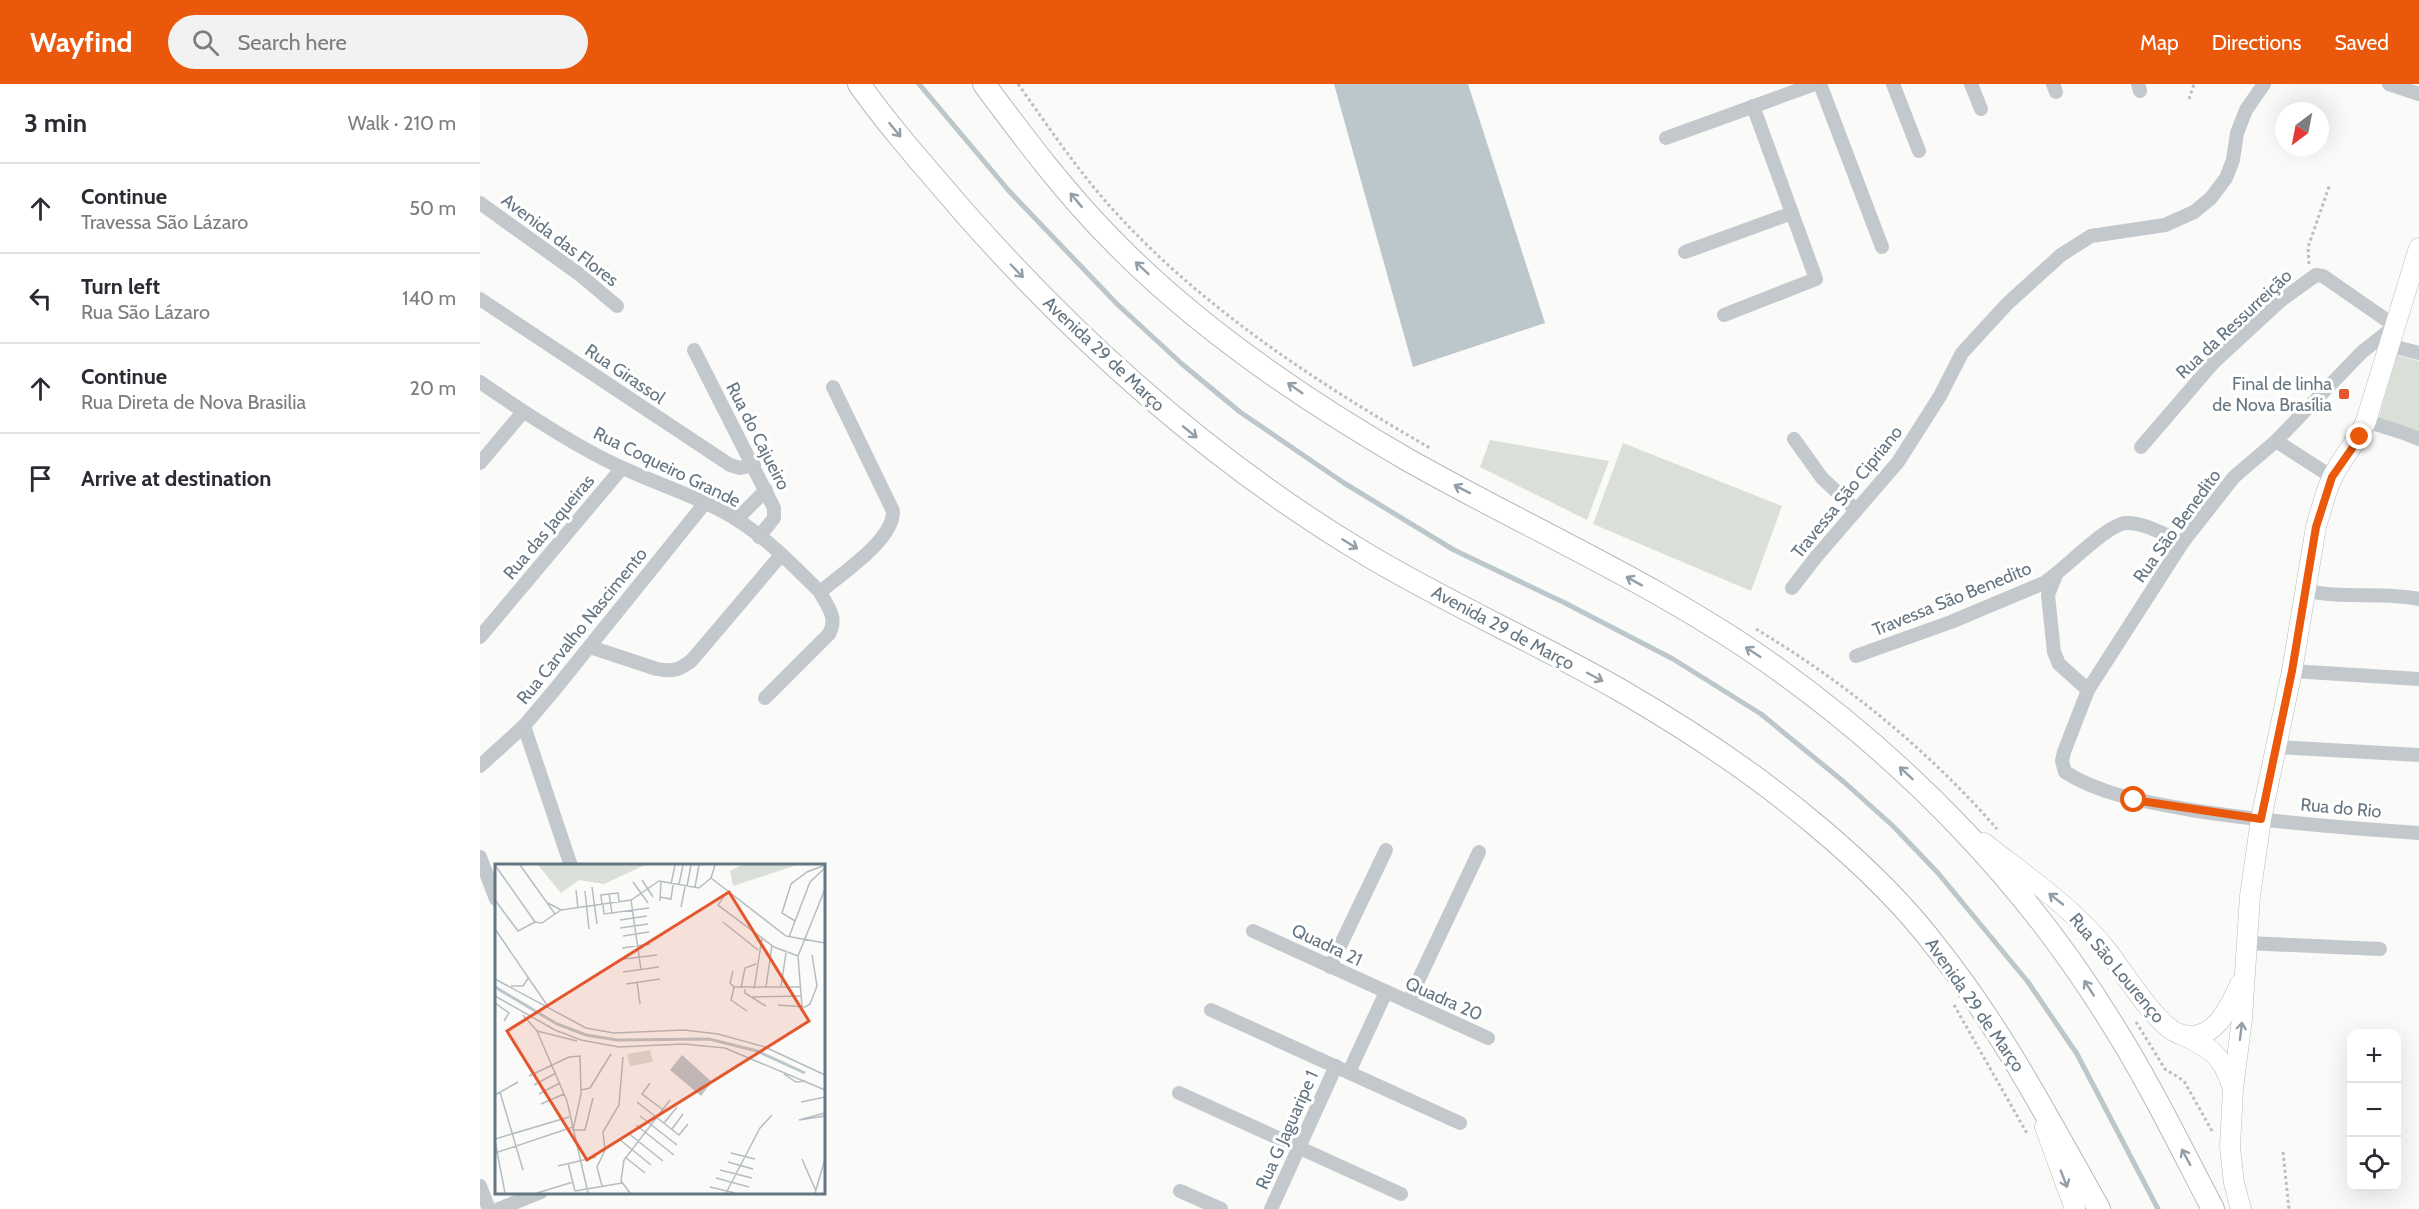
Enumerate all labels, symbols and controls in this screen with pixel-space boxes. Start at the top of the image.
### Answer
search box [168,15,588,69]
text: Wayfind [30,25,132,59]
icon: search [189,26,222,59]
text: Search here [237,29,347,56]
text: Map [2140,30,2179,55]
text: Directions [2212,30,2301,55]
text: Saved [2334,30,2389,55]
north arrow [2275,102,2329,156]
text: 3 min [24,107,87,139]
text: Walk · 210 m [348,111,456,135]
one-way arrow [889,122,902,138]
text: Continue [81,183,167,210]
street label: Avenida das Flores [497,189,623,291]
icon: ahead [24,192,57,225]
one-way arrow [1069,193,1083,208]
text: 50 m [409,196,456,220]
text: Travessa São Lázaro [81,210,248,234]
one-way arrow [1134,261,1149,275]
one-way arrow [1010,263,1025,278]
street label: Rua da Ressurreição [2171,265,2297,383]
text: Turn left [81,273,160,300]
icon: left [24,282,57,315]
text: 140 m [402,286,456,310]
street label: Avenida 29 de Março [1039,292,1170,416]
text: Rua São Lázaro [81,300,210,324]
street label: Rua Girassol [581,339,670,409]
text: Continue [81,363,167,390]
icon: ahead [24,372,57,405]
place label: Final de linha de Nova Brasília [2212,373,2332,416]
text: 20 m [410,376,456,400]
street label: Rua do Cajueiro [721,378,795,494]
one-way arrow [1287,382,1304,394]
marker: Final de linha de Nova Brasília [2337,387,2351,401]
text: Rua Direta de Nova Brasilia [81,390,306,414]
street label: Travessa São Cipriano [1787,421,1907,563]
street label: Rua Coqueiro Grande [590,422,744,512]
route end [2346,423,2372,449]
one-way arrow [1182,426,1198,439]
icon: arrive [24,462,57,495]
text: Arrive at destination [81,465,271,492]
street label: Rua São Benedito [2128,465,2226,587]
street label: Rua das Jaqueiras [499,470,599,584]
one-way arrow [1453,483,1471,494]
one-way arrow [1341,539,1358,551]
street label: Rua Carvalho Nascimento [512,543,652,709]
street label: Travessa São Benedito [1869,557,2035,641]
one-way arrow [1625,575,1643,586]
street label: Avenida 29 de Março [1428,581,1578,675]
one-way arrow [1745,646,1762,658]
one-way arrow [1586,671,1603,683]
one-way arrow [1898,766,1913,780]
route start [2120,786,2146,812]
street label: Rua do Rio [2300,794,2382,823]
inset map [495,864,825,1194]
one-way arrow [2048,893,2064,906]
street label: Rua São Lourenço [2065,909,2169,1028]
street label: Quadra 21 [1288,919,1366,971]
street label: Avenida 29 de Março [1921,934,2030,1076]
street label: Quadra 20 [1402,972,1486,1026]
one-way arrow [2083,980,2095,997]
one-way arrow [2236,1022,2247,1041]
map controls [2347,1029,2401,1191]
button: + [2347,1029,2401,1083]
street label: Rua G Jaguaripe 1 [1251,1067,1323,1193]
button: − [2347,1083,2401,1137]
button: locate [2347,1137,2401,1191]
one-way arrow [2180,1149,2192,1166]
one-way arrow [2060,1169,2071,1188]

